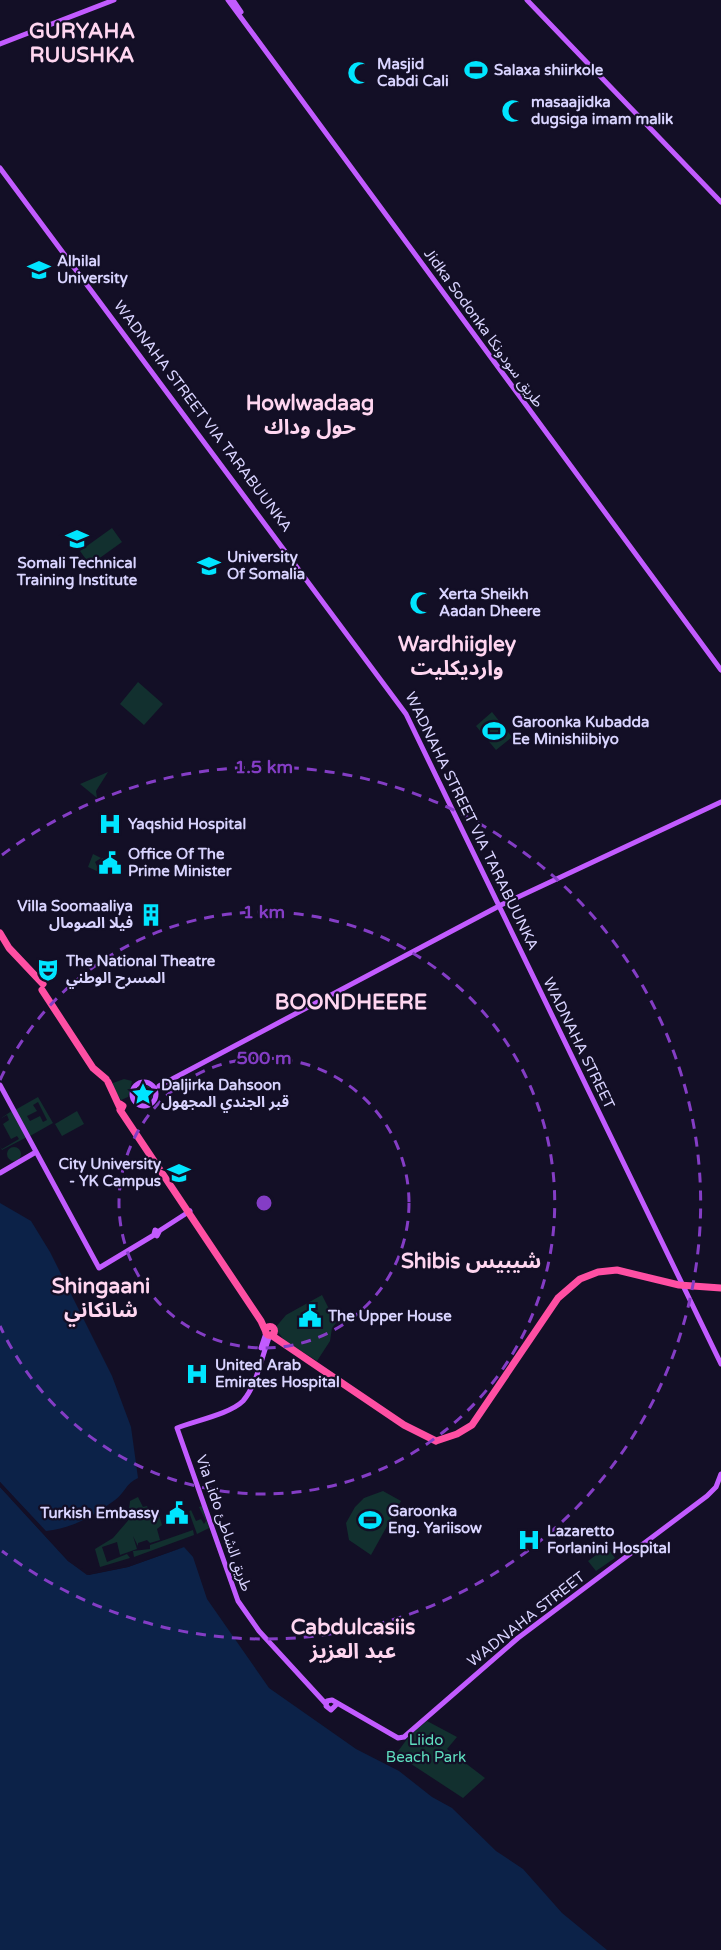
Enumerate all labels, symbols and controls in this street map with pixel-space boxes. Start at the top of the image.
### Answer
district label: GURYAHA RUUSHKA [29,19,135,68]
place label: Masjid Cabdi Cali [377,55,449,90]
sports icon: Salaxa shiirkole [463,57,489,83]
mosque icon: Masjid Cabdi Cali [346,60,372,86]
place label: Salaxa shiirkole [494,61,604,79]
place label: masaajidka dugsiga imam malik [531,93,673,129]
mosque icon: masaajidka dugsiga imam malik [500,98,526,124]
street label: Jidka Sodonka طريق سودونكا [420,245,548,411]
place label: Alhilal University [57,252,128,288]
school or university icon: Alhilal University [26,257,52,283]
street label: WADNAHA STREET VIA TARABUUNKA [110,297,296,535]
district label: Howlwadaag حول وداك [246,391,374,440]
school or university icon: Somali Technical Training Institute [64,526,90,552]
place label: University Of Somalia [227,548,305,583]
school or university icon: University Of Somalia [196,553,222,579]
place label: Somali Technical Training Institute [16,554,138,590]
place label: Xerta Sheikh Aadan Dheere [439,585,541,620]
mosque icon: Xerta Sheikh Aadan Dheere [408,590,434,616]
district label: Wardhiigley وارديكليت [398,632,517,681]
street label: WADNAHA STREET VIA TARABUUNKA [401,689,543,953]
place label: Garoonka Kubadda Ee Minishiibiyo [512,713,649,749]
sports icon: Garoonka Kubadda Ee Minishiibiyo [481,718,507,744]
text: 1.5 km [235,756,293,778]
hospital icon: Yaqshid Hospital [97,811,123,837]
place label: Yaqshid Hospital [128,815,246,834]
place label: Office Of The Prime Minister [128,845,232,880]
public building icon: Office Of The Prime Minister [97,850,123,876]
place label: Villa Soomaaliya فيلا الصومال [17,897,133,932]
text: 1 km [243,901,285,923]
building icon: Villa Soomaaliya فيلا الصومال [138,902,164,928]
place label: The National Theatre المسرح الوطني [65,952,216,989]
theatre icon: The National Theatre المسرح الوطني [35,957,61,983]
street label: WADNAHA STREET [539,974,619,1112]
district label: BOONDHEERE [275,990,427,1015]
text: 500 m [236,1047,292,1069]
place label: Daljirka Dahsoon قبر الجندي المجهول [161,1076,289,1113]
place icon: Daljirka Dahsoon قبر الجندي المجهول [130,1081,156,1107]
place label: City University - YK Campus [59,1155,161,1191]
school or university icon: City University - YK Campus [166,1160,192,1186]
centre of rings [254,1193,274,1213]
district label: Shibis شيبيس [401,1249,541,1274]
district label: Shingaani شانكاني [52,1274,150,1326]
public building icon: The Upper House [297,1303,323,1329]
place label: The Upper House [327,1307,452,1326]
place label: United Arab Emirates Hospital [215,1356,340,1392]
hospital icon: United Arab Emirates Hospital [184,1361,210,1387]
street label: Via Lido طريق الشاطئ [191,1452,256,1594]
public building icon: Turkish Embassy [164,1500,190,1526]
place label: Garoonka Eng. Yariisow [388,1502,482,1538]
place label: Turkish Embassy [39,1504,159,1523]
sports icon: Garoonka Eng. Yariisow [357,1507,383,1533]
place label: Lazaretto Forlanini Hospital [547,1522,671,1558]
hospital icon: Lazaretto Forlanini Hospital [516,1527,542,1553]
street label: WADNAHA STREET [464,1568,588,1670]
district label: Cabdulcasiis عبد العزيز [291,1615,415,1664]
park label: Liido Beach Park [386,1731,466,1766]

